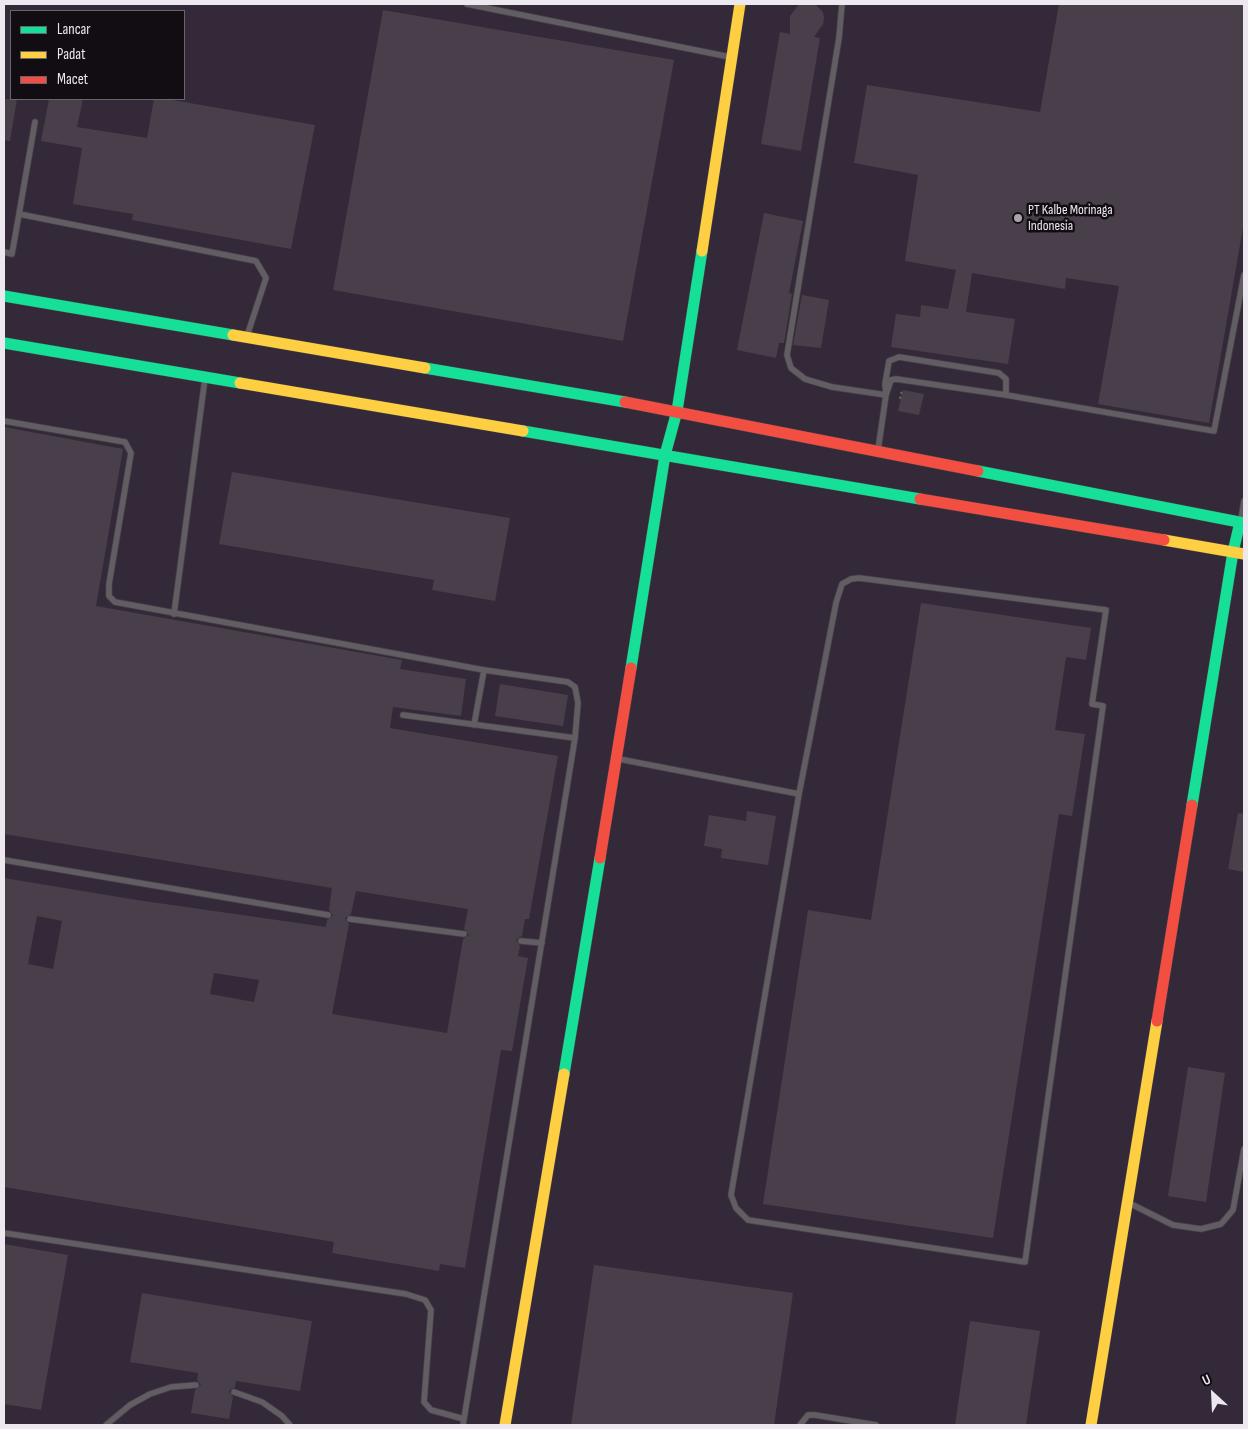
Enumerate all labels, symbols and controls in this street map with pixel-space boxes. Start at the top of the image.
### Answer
legend [10,10,185,100]
text: Lancar [57,20,91,39]
text: Padat [57,45,86,64]
text: Macet [57,70,88,89]
place label: PT Kalbe Morinaga Indonesia [1028,202,1113,234]
marker: PT Kalbe Morinaga Indonesia [1012,212,1024,224]
north arrow [1188,1369,1238,1419]
text: U [1200,1371,1213,1389]

